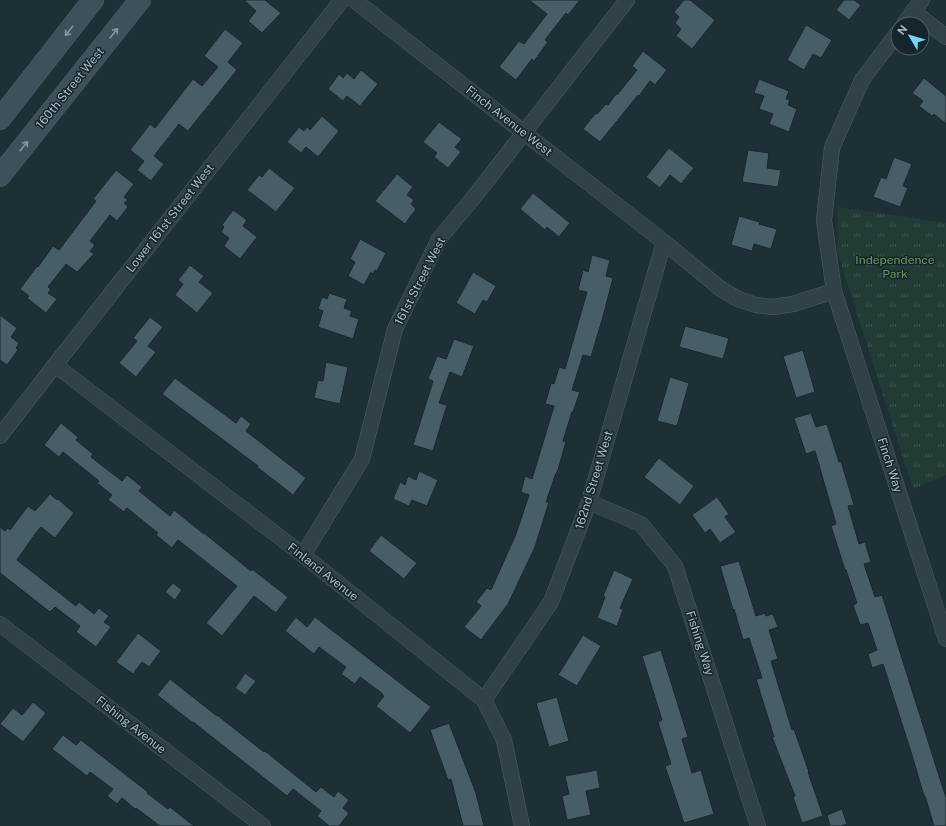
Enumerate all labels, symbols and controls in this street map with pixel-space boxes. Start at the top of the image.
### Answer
north arrow [890,16,930,56]
text: N [895,23,909,37]
one-way arrow [65,25,73,36]
one-way arrow [110,28,118,39]
street label: 160th Street West [33,44,107,131]
street label: Finch Avenue West [463,83,555,159]
one-way arrow [20,140,29,151]
street label: Lower 161st Street West [123,161,217,275]
street label: 161st Street West [392,234,448,327]
park label: Independence Park [855,253,935,281]
street label: 162nd Street West [572,429,616,531]
street label: Finch Way [875,436,906,495]
street label: Finland Avenue [285,540,361,604]
street label: Fishing Way [683,609,717,678]
street label: Fishing Avenue [93,693,169,757]

